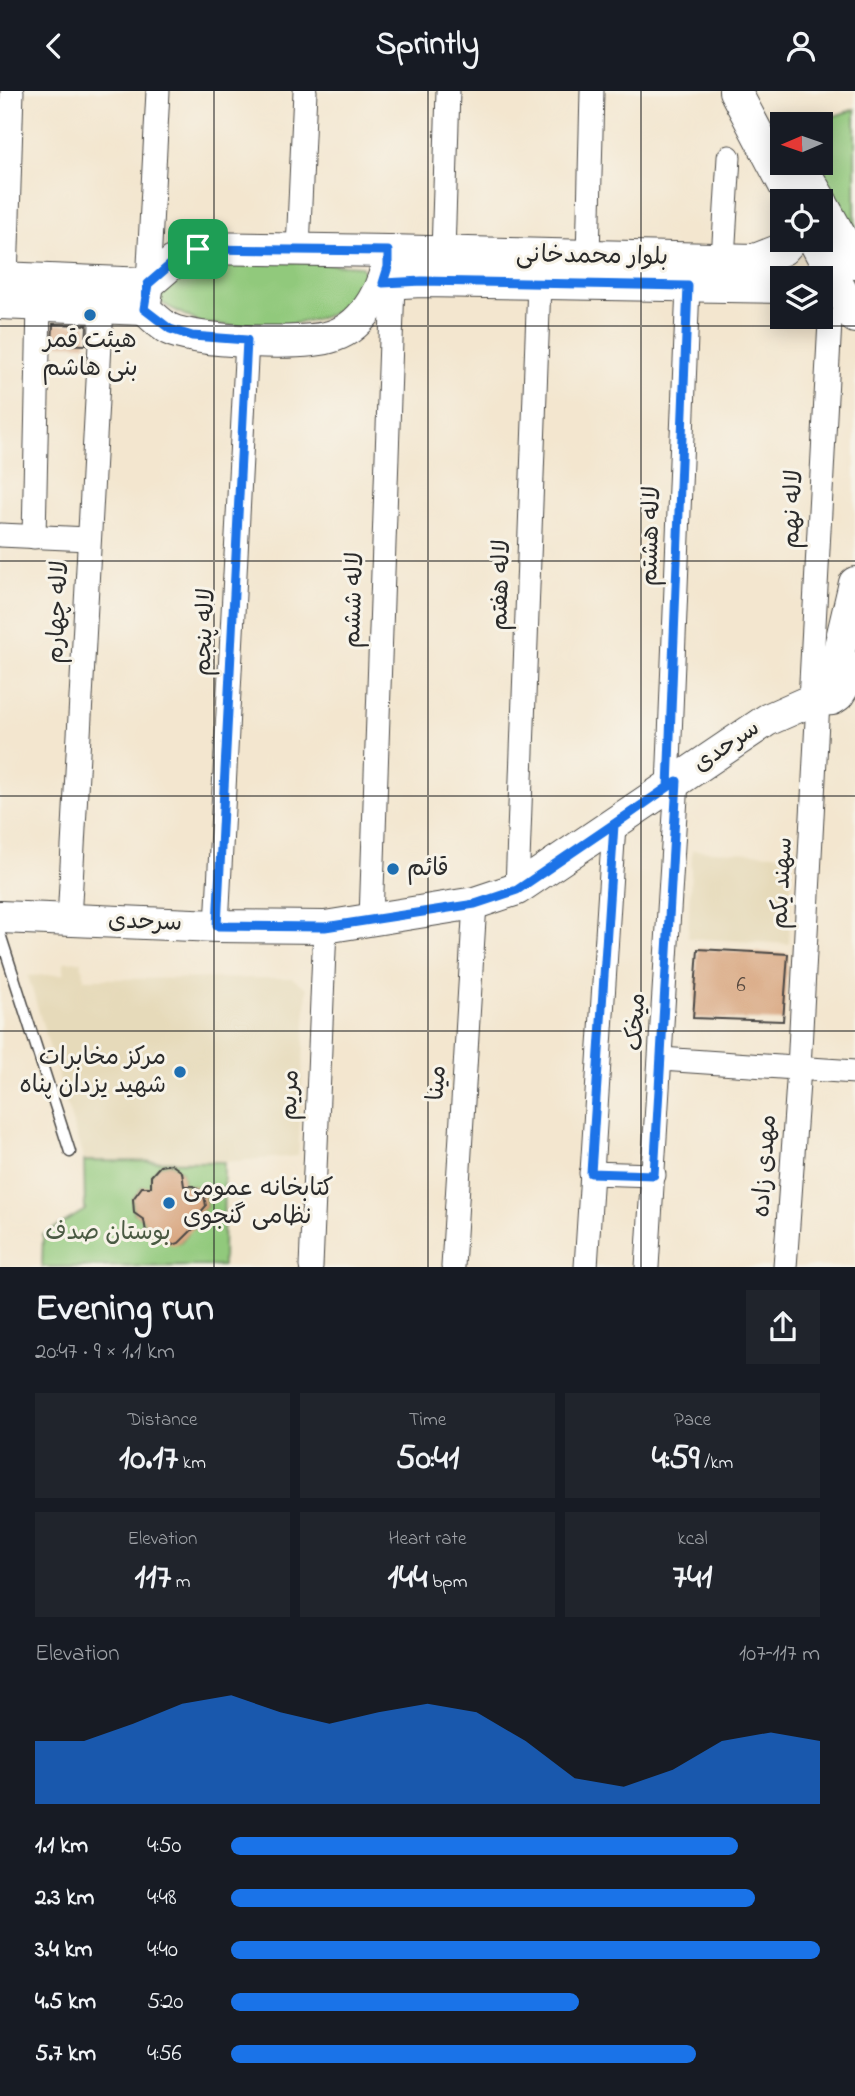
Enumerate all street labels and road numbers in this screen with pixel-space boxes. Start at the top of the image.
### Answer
street label: بلوار محمدخانی [516,238,668,276]
street label: لاله نهم [774,469,814,549]
street label: لاله هشتم [633,485,671,587]
street label: لاله هفتم [483,539,521,631]
street label: لاله ششم [336,551,374,649]
street label: لاله چهارم [39,560,79,664]
street label: لاله پنجم [186,587,226,677]
street label: سرحدی [687,712,767,782]
street label: سهند يكم [763,836,803,930]
street label: سرحدی [107,904,183,942]
street label: میخک [618,992,656,1052]
street label: مینا [419,1064,457,1102]
street label: مریم [273,1069,309,1121]
street label: مهدی زاده [745,1113,787,1219]

